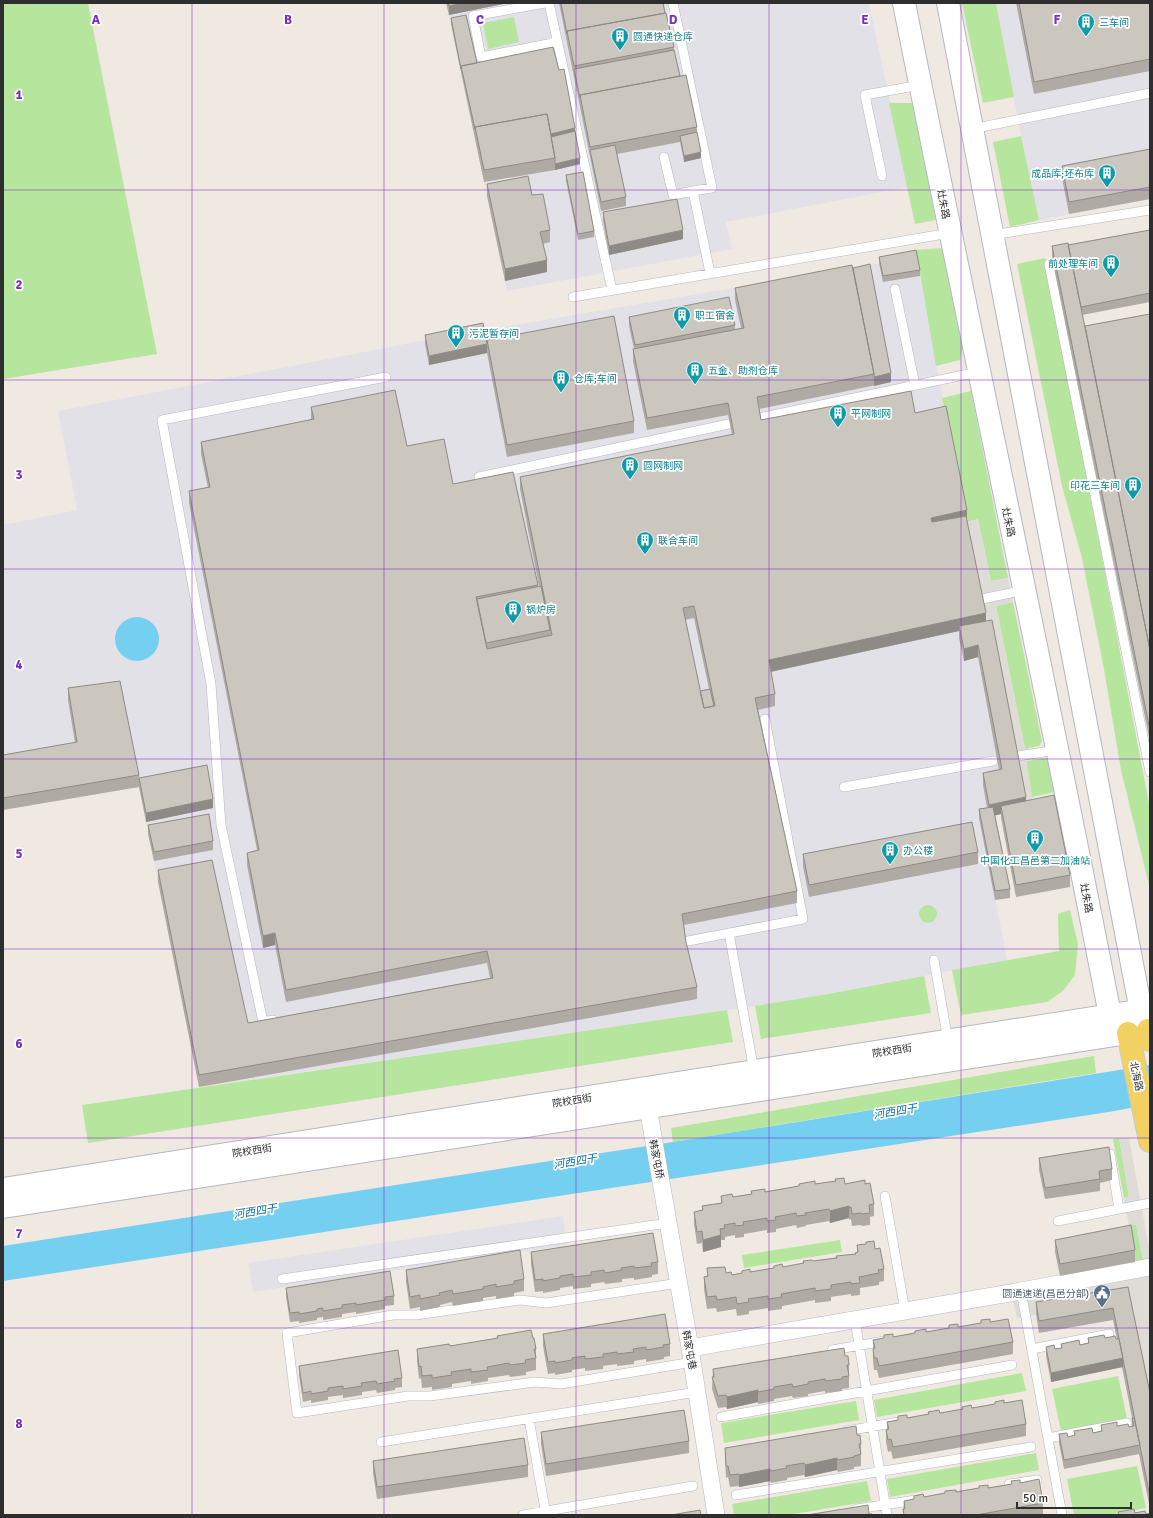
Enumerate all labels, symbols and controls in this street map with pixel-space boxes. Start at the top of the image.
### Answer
text: A [92,12,101,28]
text: B [284,12,292,28]
text: C [476,12,484,28]
text: D [669,12,678,28]
text: E [861,12,869,28]
text: F [1054,12,1061,28]
building icon: 三车间 [1076,12,1096,37]
place label: 三车间 [1099,17,1129,29]
building icon: 圆通快递仓库 [610,26,630,51]
place label: 圆通快递仓库 [633,31,693,43]
text: 1 [15,87,23,103]
building icon: 成品库;坯布库 [1097,163,1117,188]
place label: 成品库;坯布库 [1031,168,1094,180]
street label: 灶朱路 [934,188,952,220]
building icon: 前处理车间 [1101,253,1121,278]
place label: 前处理车间 [1048,258,1098,270]
text: 2 [15,277,23,293]
building icon: 职工宿舍 [672,305,692,330]
place label: 职工宿舍 [695,310,735,322]
building icon: 污泥暂存间 [446,323,466,348]
place label: 污泥暂存间 [469,328,519,340]
building icon: 五金、助剂仓库 [685,360,705,385]
place label: 五金、助剂仓库 [708,365,778,377]
building icon: 仓库;车间 [551,368,571,393]
place label: 仓库;车间 [574,373,617,385]
building icon: 平网制网 [828,403,848,428]
place label: 平网制网 [851,408,891,420]
building icon: 圆网制网 [620,455,640,480]
place label: 圆网制网 [643,460,683,472]
text: 3 [15,467,23,483]
building icon: 印花三车间 [1123,475,1143,500]
place label: 印花三车间 [1070,480,1120,492]
street label: 灶朱路 [999,506,1017,538]
building icon: 联合车间 [635,530,655,555]
place label: 联合车间 [658,535,698,547]
building icon: 锅炉房 [503,599,523,624]
place label: 锅炉房 [526,604,556,616]
text: 4 [15,657,23,673]
building icon: 中国化工昌邑第二加油站 [1025,828,1045,853]
building icon: 办公楼 [880,840,900,865]
place label: 办公楼 [903,845,933,857]
text: 5 [15,846,23,862]
place label: 中国化工昌邑第二加油站 [980,855,1090,867]
street label: 灶朱路 [1077,882,1095,914]
text: 6 [15,1036,23,1052]
street label: 院校西街 [871,1042,913,1060]
street label: 北海路 [1127,1060,1145,1092]
street label: 院校西街 [551,1092,593,1110]
water label: 河西四干 [872,1101,920,1121]
street label: 韩家屯桥 [646,1138,666,1180]
street label: 院校西街 [231,1142,273,1160]
water label: 河西四干 [552,1151,600,1171]
water label: 河西四干 [232,1201,280,1221]
text: 7 [15,1226,23,1242]
public building icon: 圆通速递(昌邑分部) [1092,1283,1112,1308]
place label: 圆通速递(昌邑分部) [1002,1288,1089,1300]
street label: 韩家屯巷 [680,1329,698,1371]
text: 8 [15,1416,23,1432]
scale bar [1017,1484,1131,1510]
text: 50 m [1023,1491,1048,1506]

